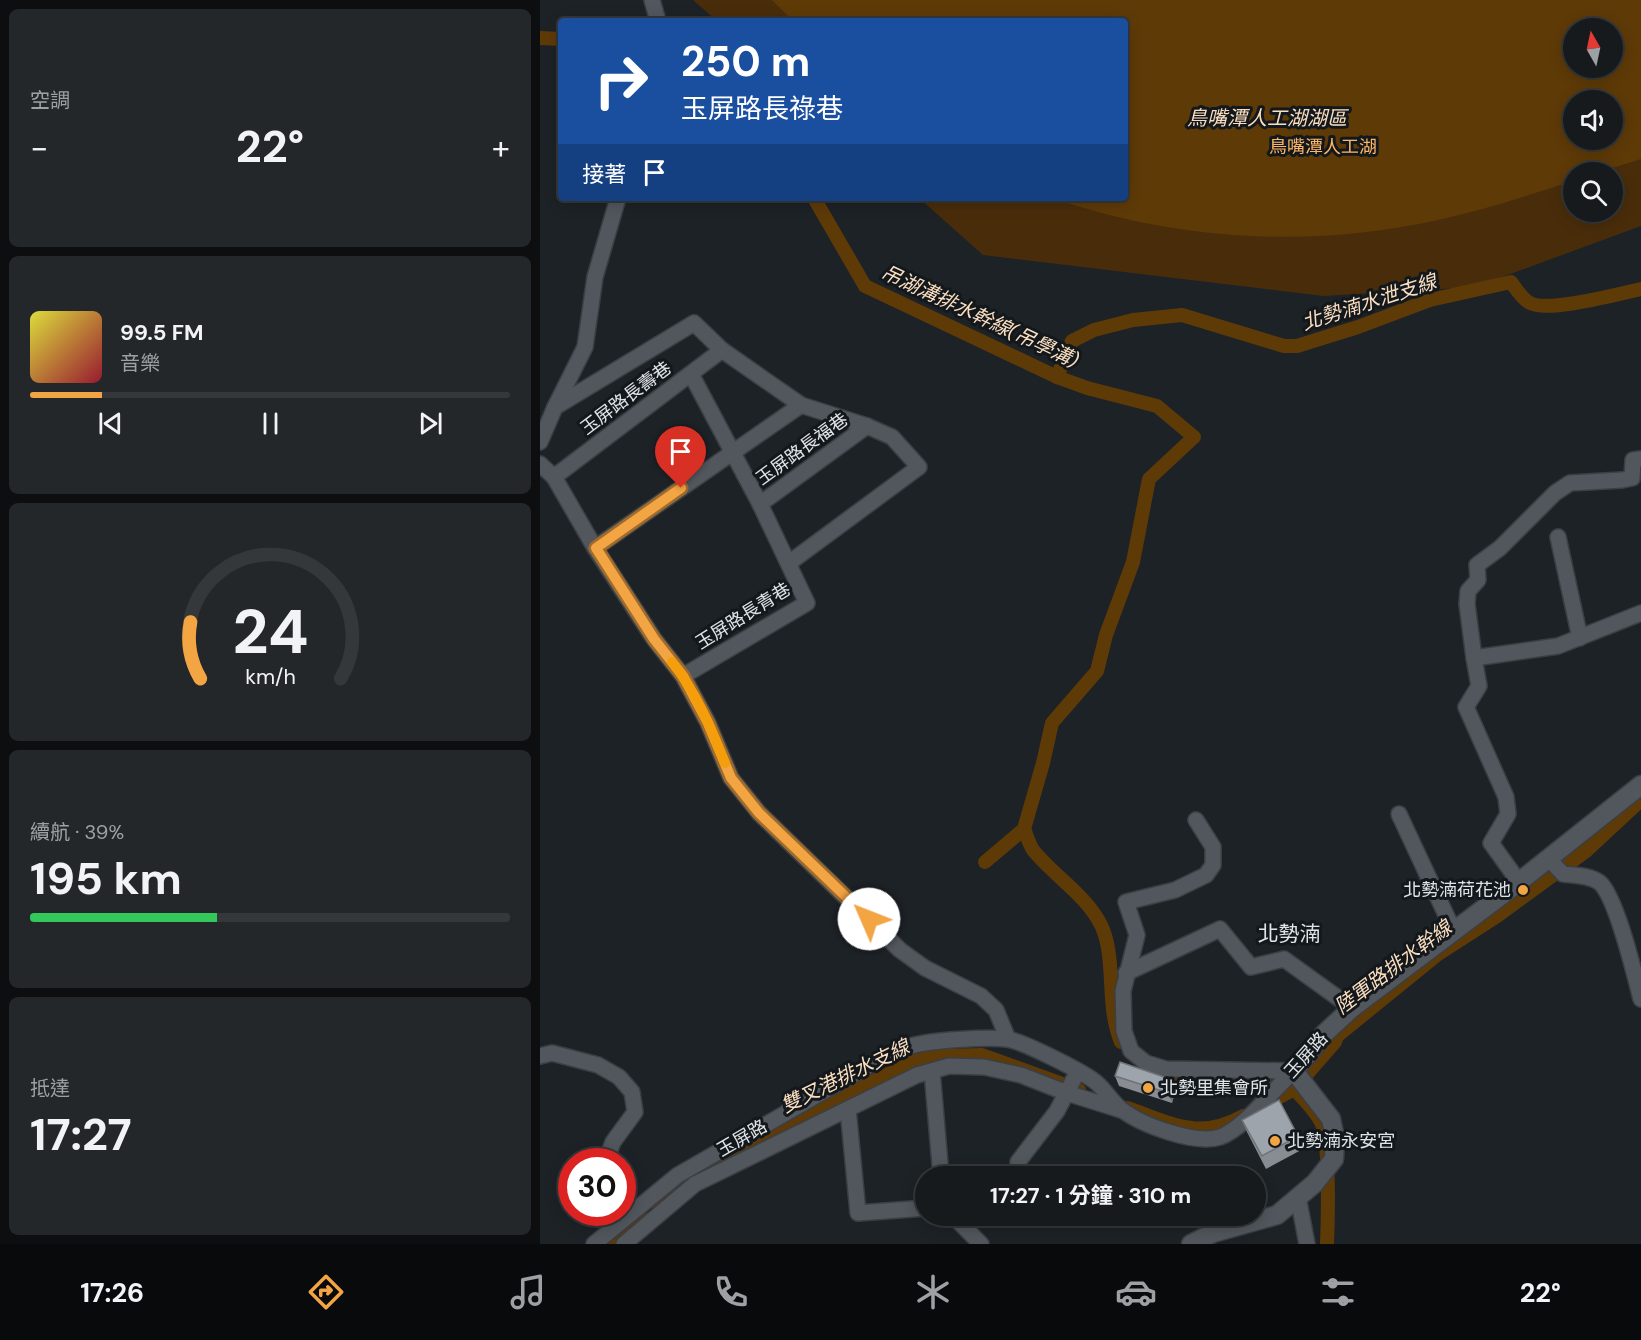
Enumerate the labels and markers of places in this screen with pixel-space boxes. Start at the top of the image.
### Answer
pin [655,426,706,488]
place label: 北勢湳荷花池 [1403,878,1511,902]
marker: 北勢湳荷花池 [1516,883,1530,897]
place label: 北勢里集會所 [1160,1076,1268,1100]
marker: 北勢里集會所 [1141,1081,1155,1095]
place label: 北勢湳永安宮 [1287,1129,1395,1153]
marker: 北勢湳永安宮 [1268,1134,1282,1148]

